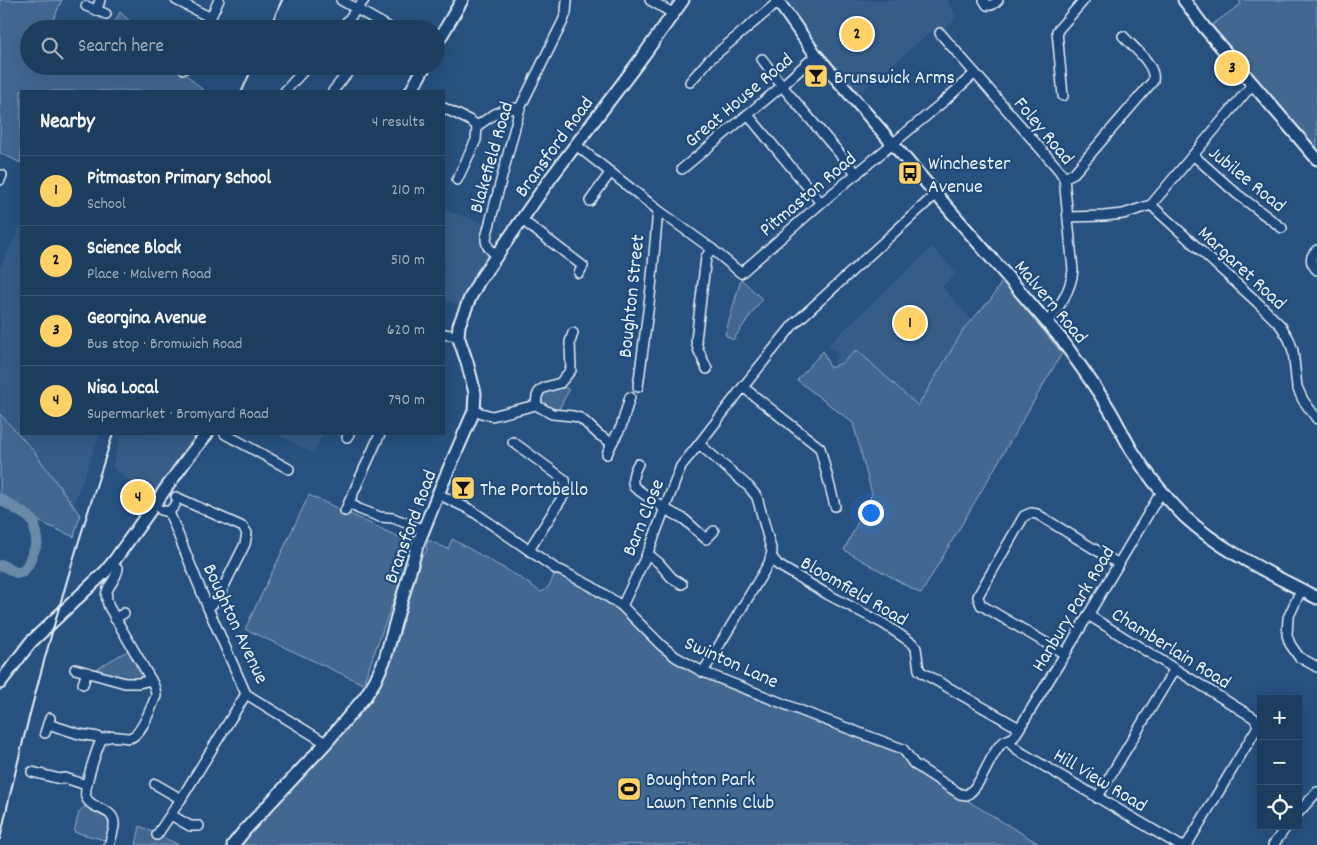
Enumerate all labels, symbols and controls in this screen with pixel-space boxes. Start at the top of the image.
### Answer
pin: 2 [841,15,873,53]
search box [20,20,445,75]
icon: search [38,34,66,62]
text: Search here [78,34,164,61]
street label: Great House Road [679,47,800,155]
pin: 3 [1216,49,1248,87]
bar icon: Brunswick Arms [803,63,829,89]
place label: Brunswick Arms [834,65,955,93]
street label: Bransford Road [509,92,602,204]
street label: Foley Road [1006,92,1080,172]
street label: Blakefield Road [464,99,522,217]
text: Nearby [40,108,95,138]
text: 4 results [372,111,425,134]
street label: Jubilee Road [1201,140,1291,220]
street label: Pitmaston Road [754,146,864,244]
place label: Winchester Avenue [928,151,1011,202]
bus stop icon: Winchester Avenue [897,160,923,186]
text: Pitmaston Primary School [87,166,271,193]
text: 1 [54,179,58,202]
text: 210 m [391,179,425,202]
text: School [87,193,126,216]
street label: Margaret Road [1190,221,1292,318]
street label: Boughton Street [613,233,653,359]
text: Science Block [87,236,181,263]
text: 2 [53,249,60,272]
text: 510 m [391,249,425,272]
street label: Malvern Road [1006,255,1093,351]
text: Place · Malvern Road [87,263,211,286]
pin: 1 [894,304,926,342]
text: Georgina Avenue [87,306,206,333]
text: 3 [52,319,60,342]
text: 620 m [387,319,425,342]
text: Bus stop · Bromwich Road [87,333,242,356]
text: Nisa Local [87,376,158,403]
text: 4 [53,389,59,412]
text: 790 m [388,389,425,412]
text: Supermarket · Bromyard Road [87,403,269,426]
street label: Bransford Road [378,466,445,588]
bar icon: The Portobello [450,475,476,501]
street label: Barn Close [617,475,673,561]
place label: The Portobello [480,477,588,505]
pin: 4 [122,478,154,516]
your location [858,500,884,526]
street label: Hanbury Park Road [1026,541,1123,678]
street label: Bloomfield Road [795,550,912,635]
street label: Boughton Avenue [194,560,274,689]
street label: Chamberlain Road [1105,602,1236,697]
street label: Swinton Lane [679,631,782,697]
map controls [1257,695,1302,830]
button: + [1257,695,1302,740]
button: − [1257,740,1302,785]
street label: Hill View Road [1047,743,1152,821]
place label: Boughton Park Lawn Tennis Club [646,767,774,818]
sports icon: Boughton Park Lawn Tennis Club [616,776,642,802]
button: locate [1257,785,1302,830]

